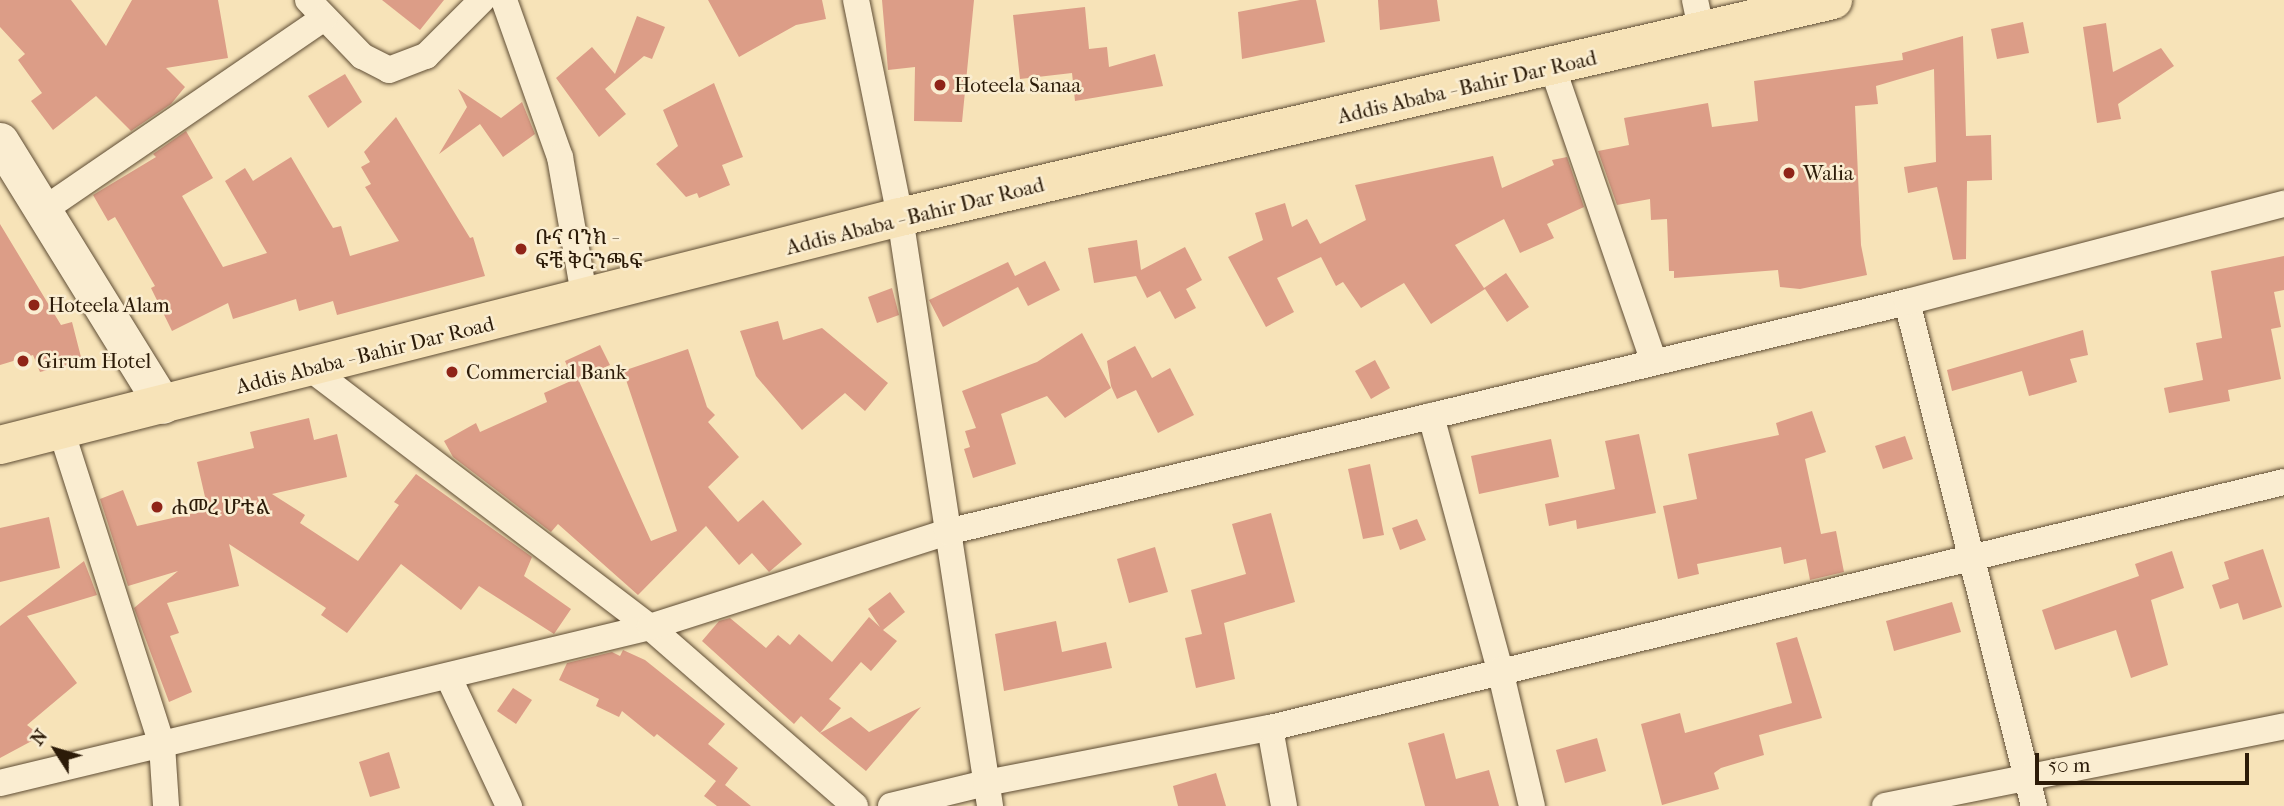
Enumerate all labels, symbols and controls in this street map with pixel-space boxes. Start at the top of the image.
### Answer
street label: Addis Ababa - Bahir Dar Road [1335,45,1599,129]
place label: Hoteela Sanaa [954,72,1081,98]
marker: Hoteela Sanaa [932,77,948,93]
place label: Walia [1803,160,1854,186]
marker: Walia [1781,165,1797,181]
street label: Addis Ababa - Bahir Dar Road [783,172,1047,260]
place label: ቡና ባንክ - ፍቼ ቅርንጫፍ [535,224,643,274]
marker: ቡና ባንክ - ፍቼ ቅርንጫፍ [513,241,529,257]
place label: Hoteela Alam [48,292,170,318]
marker: Hoteela Alam [26,297,42,313]
street label: Addis Ababa - Bahir Dar Road [233,311,497,399]
place label: Girum Hotel [37,348,151,374]
marker: Girum Hotel [15,353,31,369]
place label: Commercial Bank [466,359,627,385]
marker: Commercial Bank [444,364,460,380]
place label: ሐመረ ሆቴል [171,494,270,520]
marker: ሐመረ ሆቴል [149,499,165,515]
north arrow [21,715,91,785]
text: N [26,725,52,750]
scale bar [2039,740,2252,784]
text: 50 m [2048,753,2091,777]

